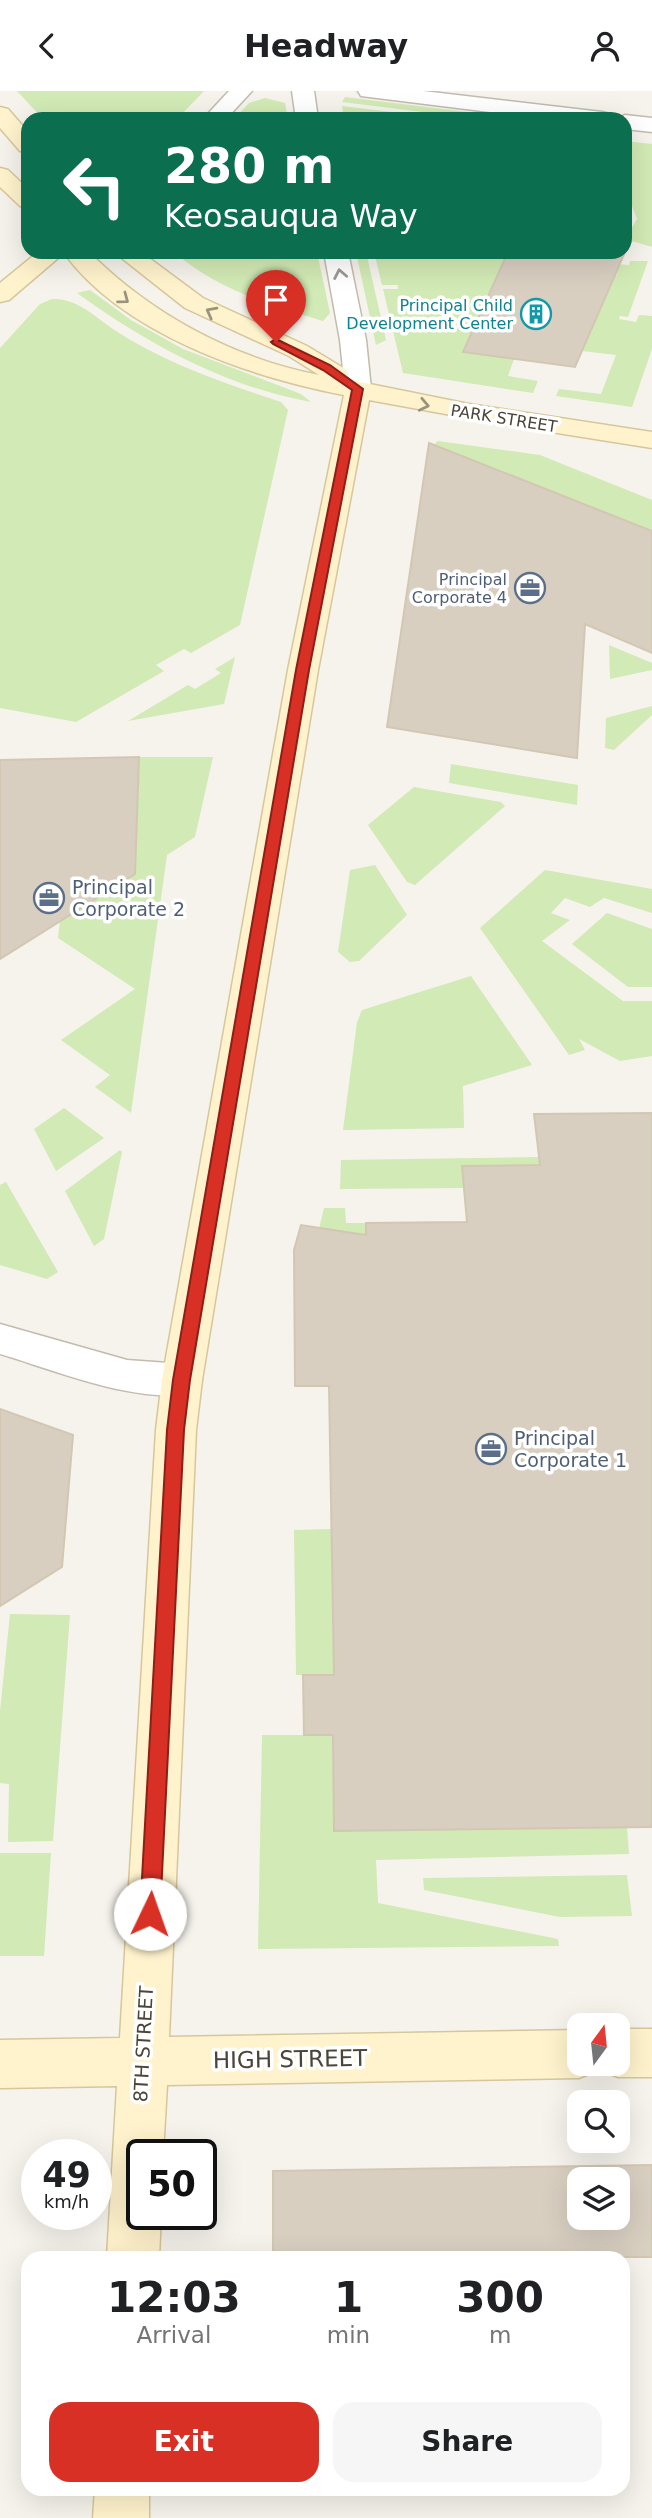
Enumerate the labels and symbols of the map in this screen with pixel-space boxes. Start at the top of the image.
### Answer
one-way arrow [333,268,348,280]
pin [246,270,306,342]
one-way arrow [117,290,129,303]
place label: Principal Child Development Center [346,296,513,333]
building icon: Principal Child Development Center [519,297,553,331]
one-way arrow [206,307,218,320]
one-way arrow [418,396,430,411]
street label: PARK STREET [449,401,559,436]
place label: Principal Corporate 4 [412,570,507,607]
office icon: Principal Corporate 4 [513,571,547,605]
place label: Principal Corporate 2 [72,876,185,920]
office icon: Principal Corporate 2 [32,881,66,915]
place label: Principal Corporate 1 [514,1427,627,1471]
office icon: Principal Corporate 1 [474,1432,508,1466]
position arrow [113,1877,187,1951]
street label: 8TH STREET [129,1985,157,2103]
north arrow [567,2013,630,2075]
street label: HIGH STREET [213,2045,368,2073]
speed limit sign: 50 [126,2139,217,2230]

